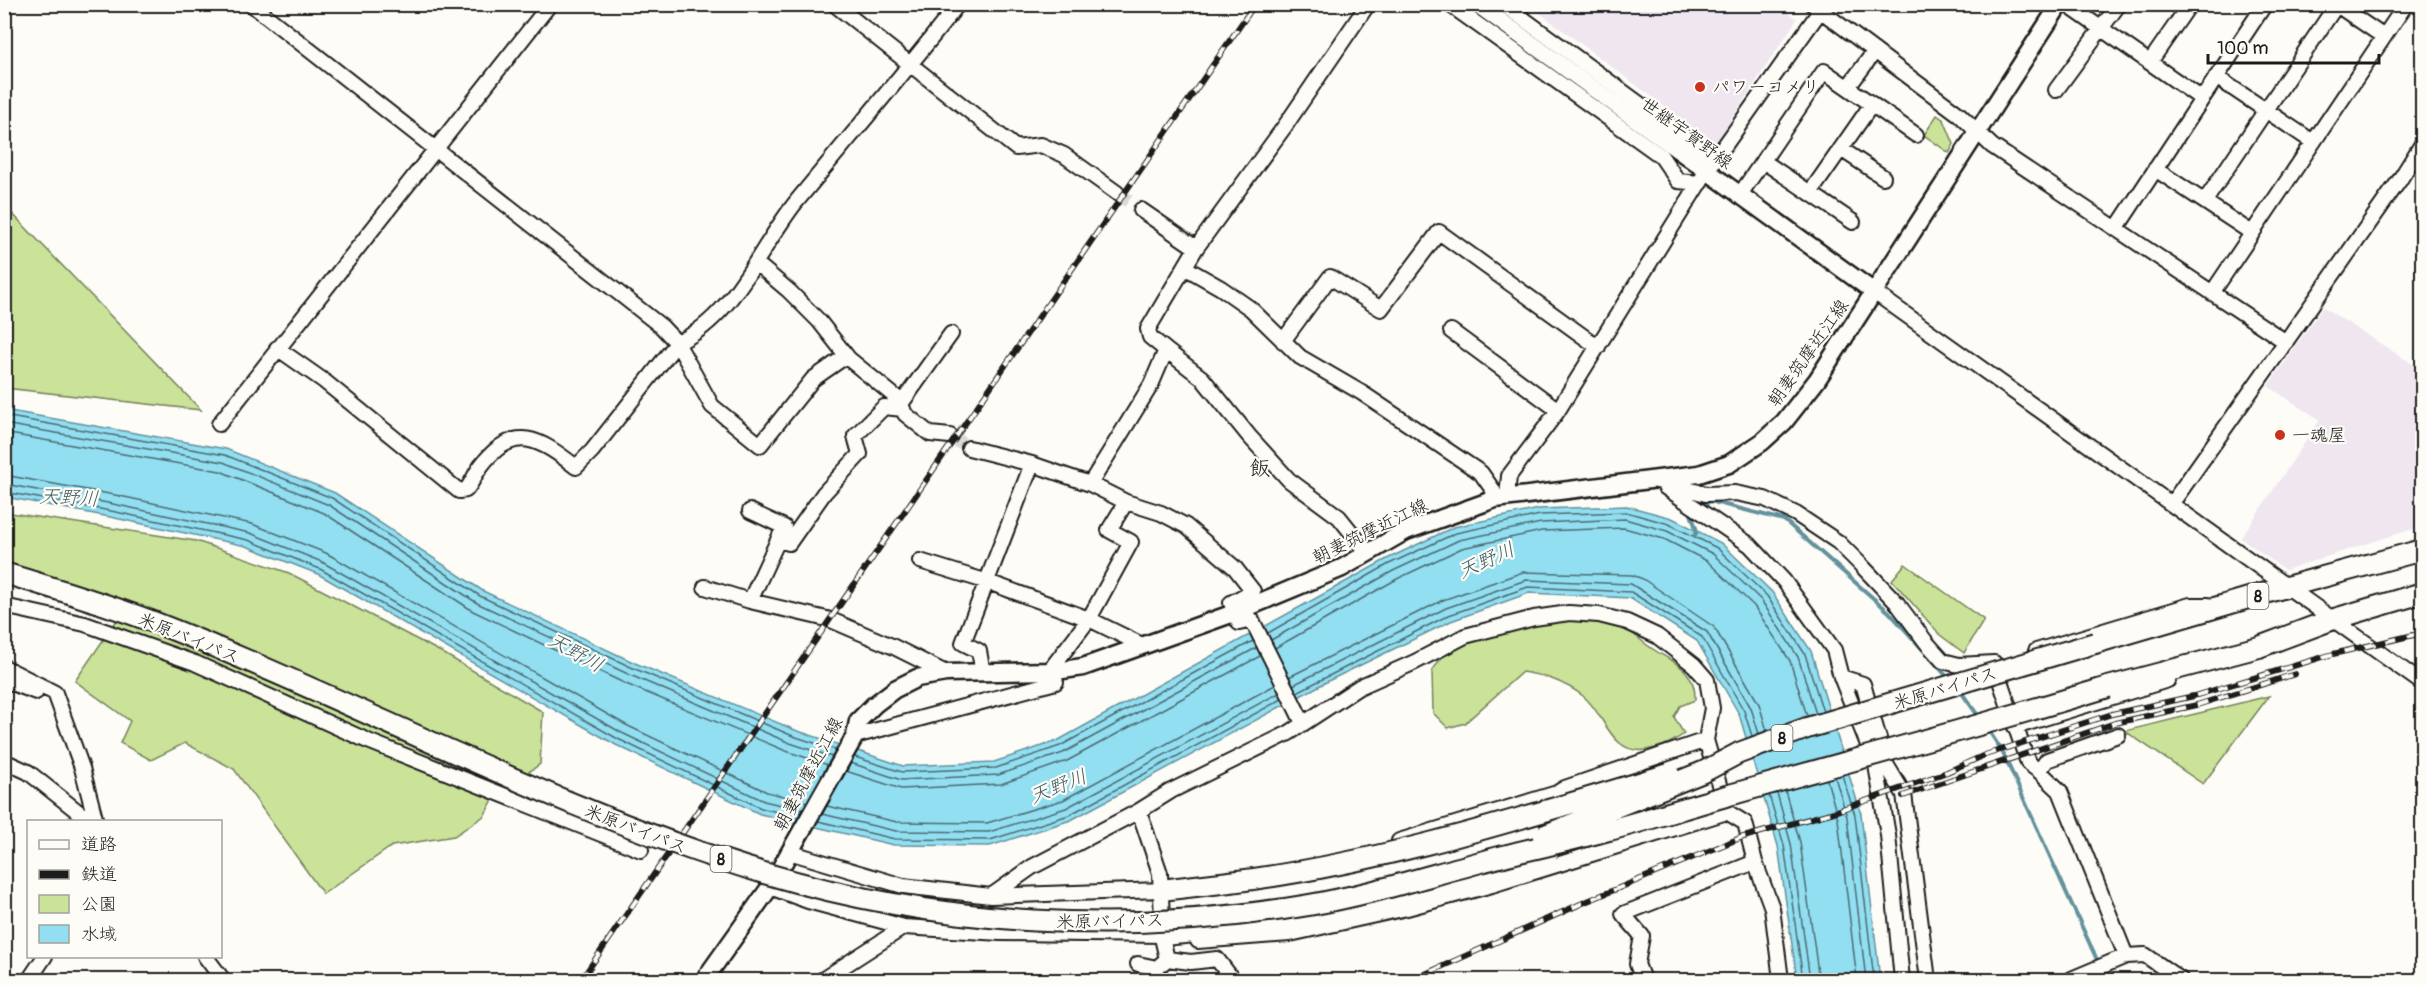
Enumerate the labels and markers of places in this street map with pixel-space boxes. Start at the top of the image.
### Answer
place label: パワーコメリ [1712,76,1820,99]
marker: パワーコメリ [1693,80,1707,94]
place label: 一魂屋 [2292,424,2346,447]
marker: 一魂屋 [2273,428,2287,442]

